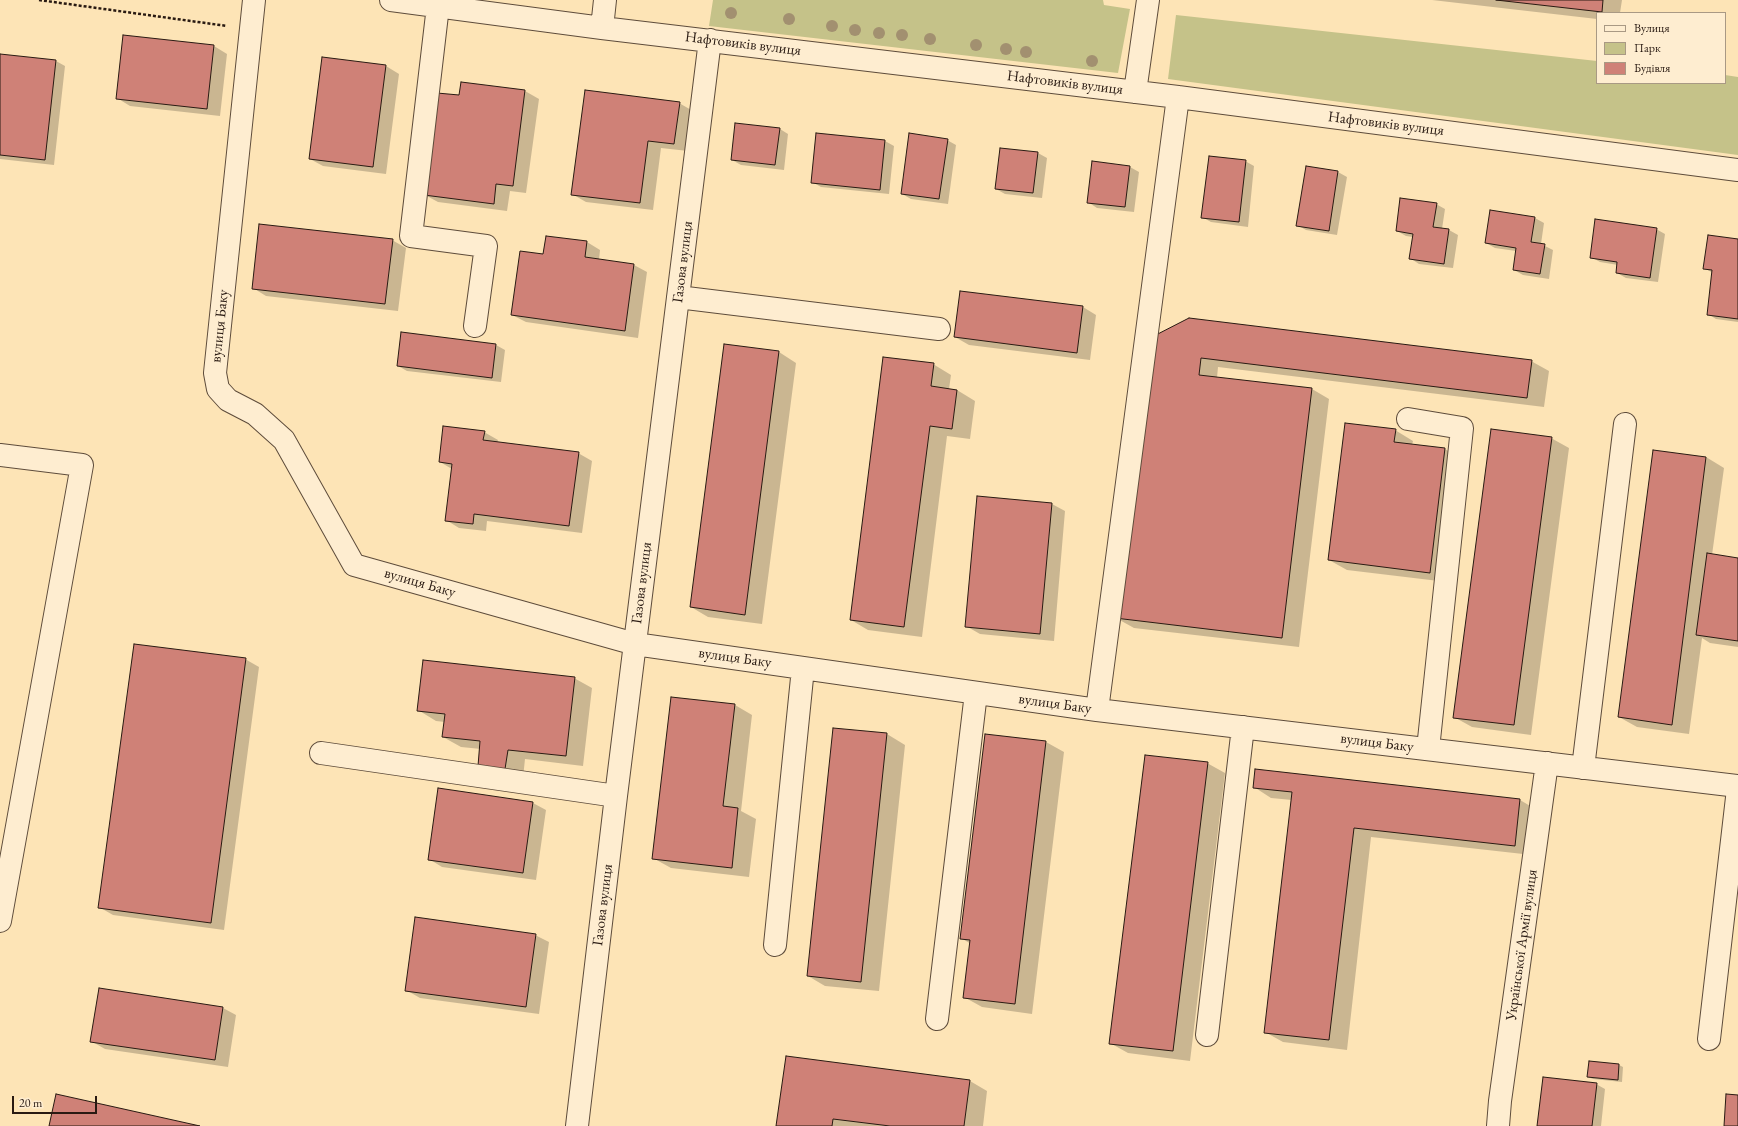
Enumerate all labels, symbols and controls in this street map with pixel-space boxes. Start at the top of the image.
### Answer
legend [1596,12,1726,84]
text: Вулиця [1634,20,1670,36]
street label: Нафтовиків вулиця [684,28,802,60]
text: Парк [1634,40,1661,56]
text: Будівля [1634,60,1670,76]
street label: Нафтовиків вулиця [1006,67,1124,99]
street label: Нафтовиків вулиця [1327,108,1445,140]
street label: Газова вулиця [669,220,697,304]
street label: вулиця Баку [207,289,233,363]
street label: Газова вулиця [628,541,656,625]
street label: вулиця Баку [382,564,458,602]
street label: вулиця Баку [697,644,773,672]
street label: вулиця Баку [1017,690,1093,718]
street label: вулиця Баку [1339,730,1415,756]
street label: Газова вулиця [589,863,617,947]
street label: Української Армії вулиця [1502,868,1542,1022]
scale bar [14,1088,99,1114]
text: 20 m [19,1095,42,1111]

